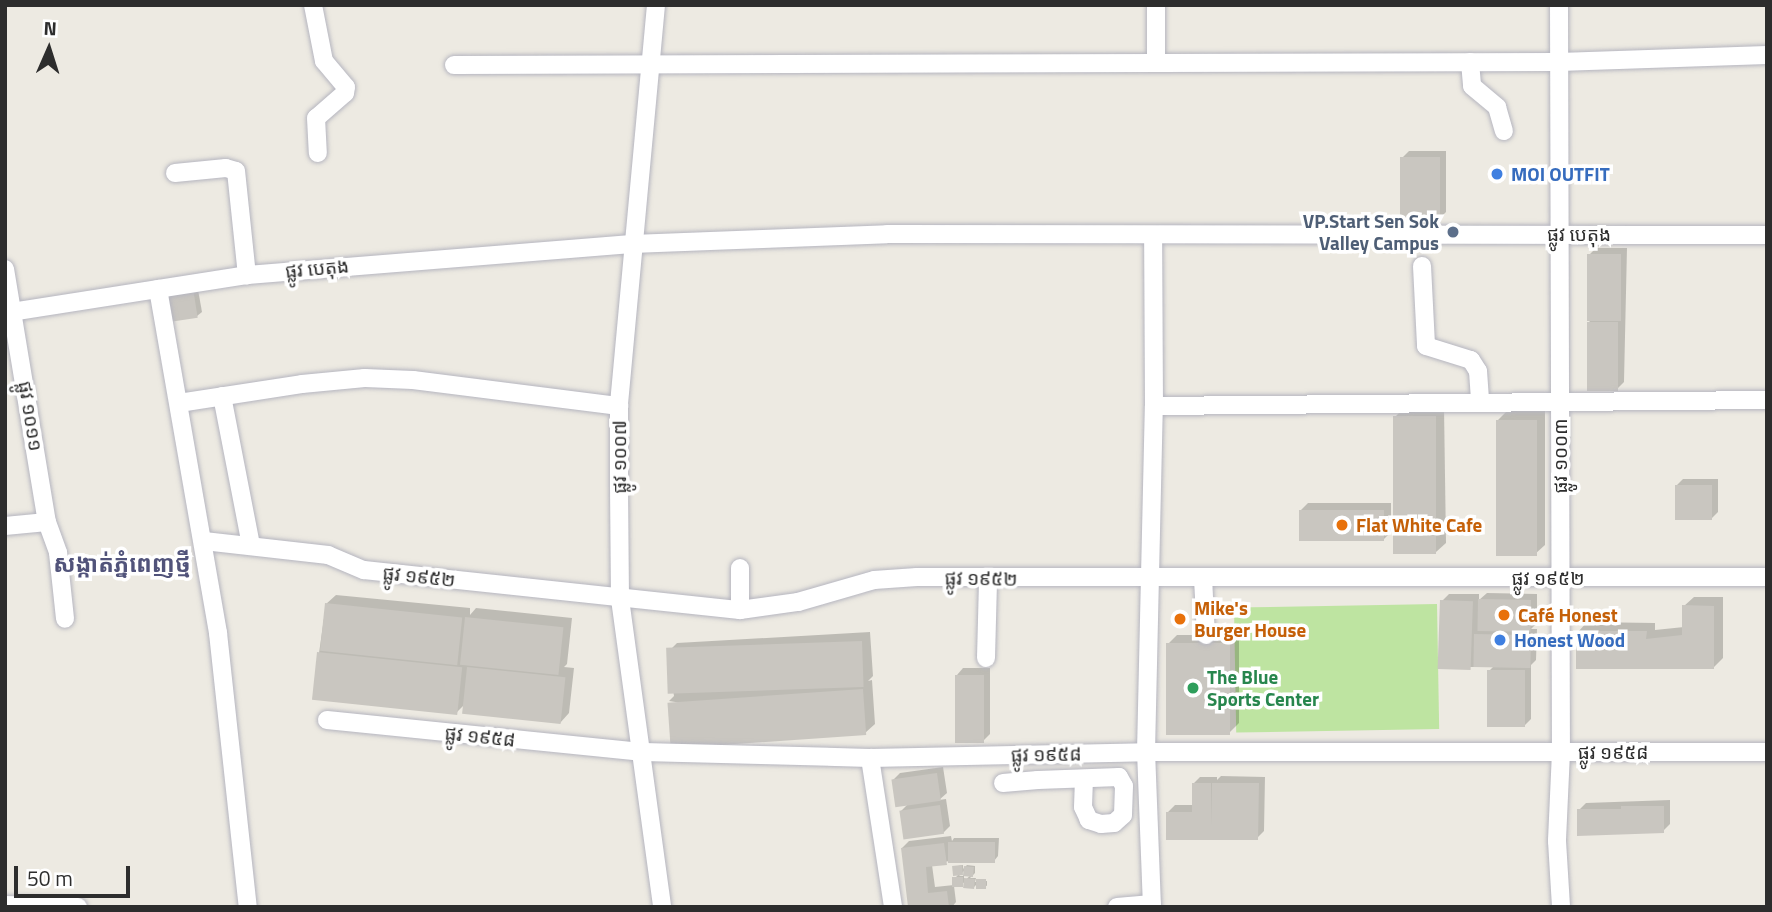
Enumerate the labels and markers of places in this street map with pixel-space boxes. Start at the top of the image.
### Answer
place label: MOI OUTFIT [1511,163,1610,185]
marker: MOI OUTFIT [1489,166,1505,182]
place label: VP.Start Sen Sok Valley Campus [1303,210,1439,254]
marker: VP.Start Sen Sok Valley Campus [1445,224,1461,240]
place label: Flat White Cafe [1356,514,1482,536]
marker: Flat White Cafe [1334,517,1350,533]
place label: Mike's Burger House [1194,597,1306,641]
place label: Café Honest [1518,604,1618,626]
marker: Café Honest [1496,607,1512,623]
marker: Mike's Burger House [1172,611,1188,627]
place label: Honest Wood [1514,629,1625,651]
marker: Honest Wood [1492,632,1508,648]
place label: The Blue Sports Center [1207,666,1319,710]
marker: The Blue Sports Center [1185,680,1201,696]

